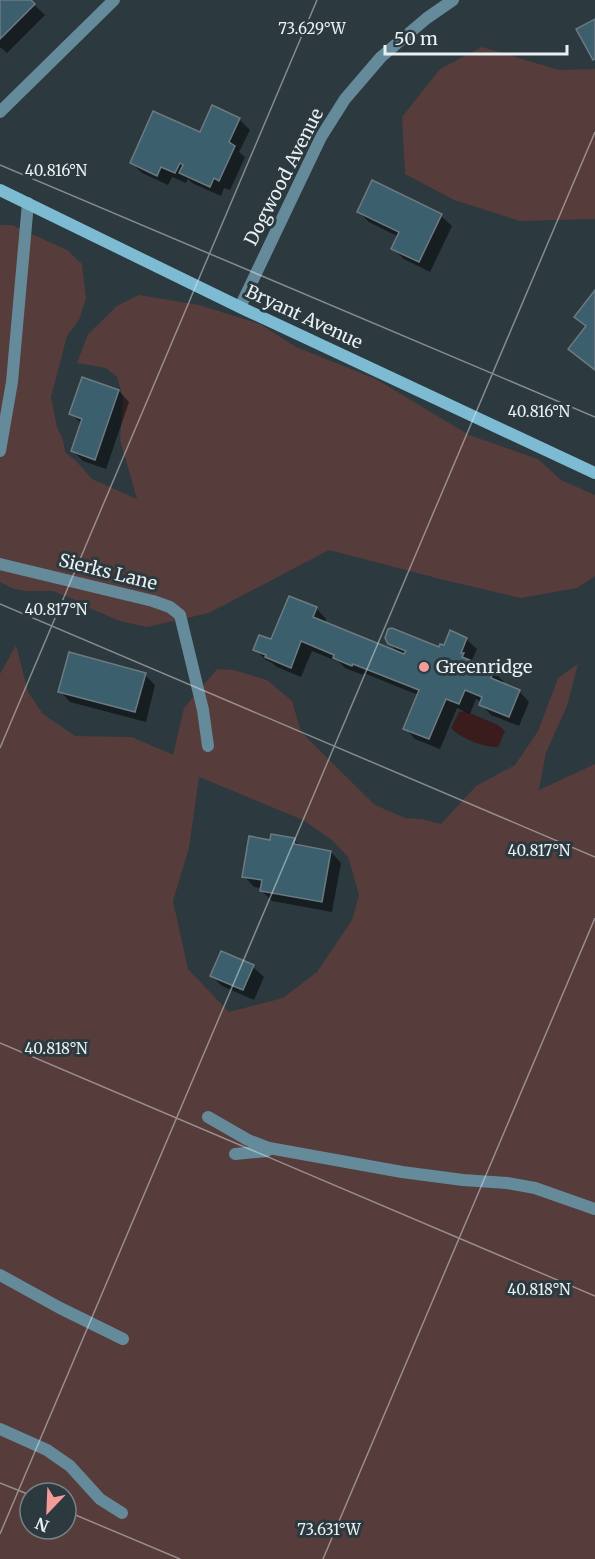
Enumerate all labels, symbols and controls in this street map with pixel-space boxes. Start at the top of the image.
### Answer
scale bar [385,18,566,56]
text: 73.629°W [278,19,347,38]
text: 50 m [394,27,438,50]
street label: Dogwood Avenue [239,104,328,249]
text: 40.816°N [25,161,88,180]
street label: Bryant Avenue [242,279,366,354]
text: 40.816°N [508,402,571,421]
street label: Sierks Lane [57,548,160,595]
text: 40.817°N [25,600,88,619]
place label: Greenridge [436,655,532,678]
marker: Greenridge [417,660,431,674]
text: 40.817°N [508,841,571,860]
text: 40.818°N [24,1039,88,1058]
text: 40.818°N [507,1280,571,1299]
north arrow [18,1481,78,1541]
text: N [32,1513,52,1536]
text: 73.631°W [297,1520,362,1539]

